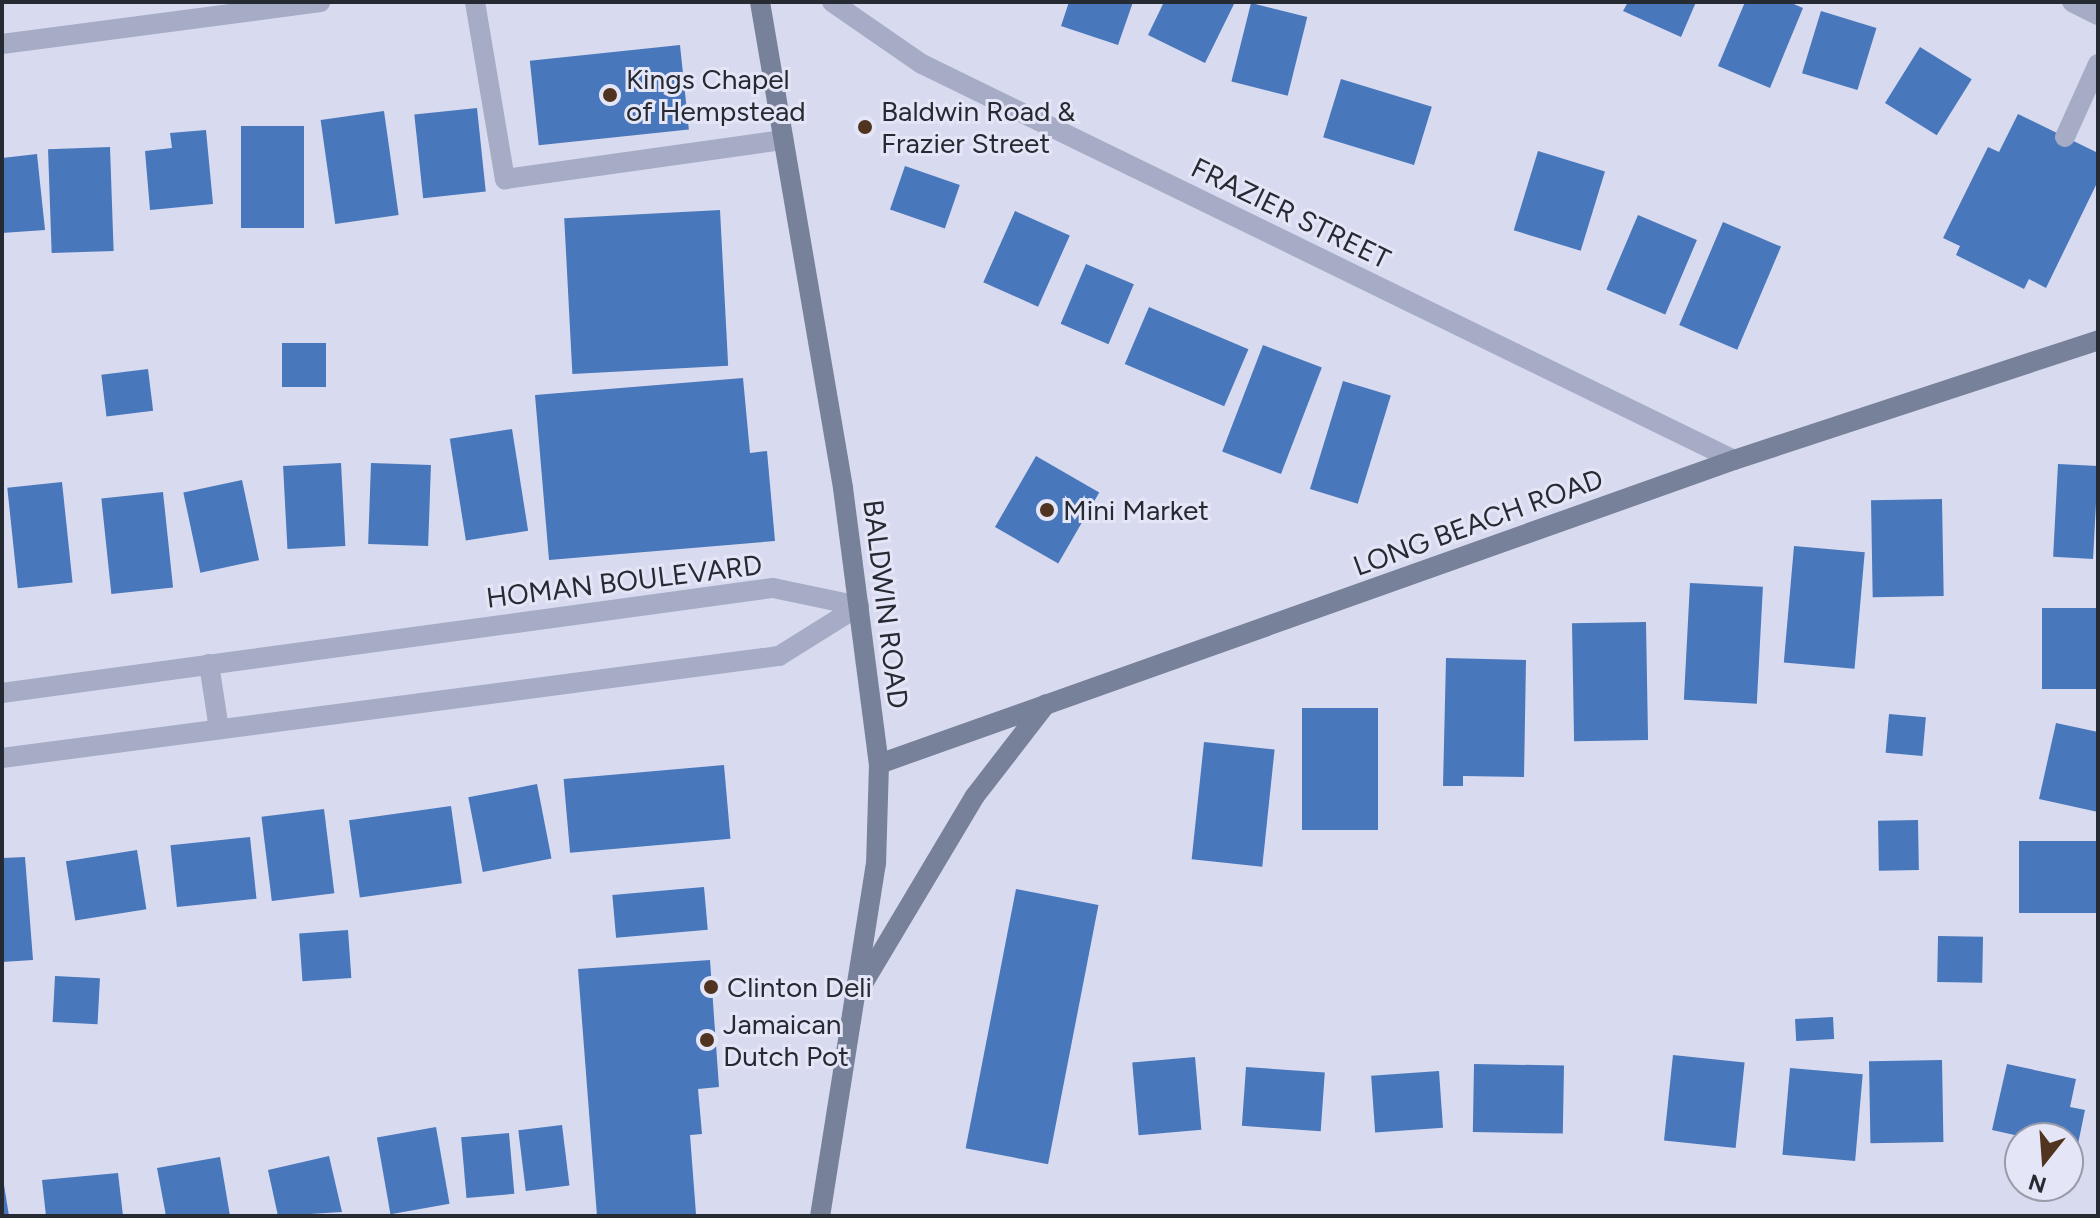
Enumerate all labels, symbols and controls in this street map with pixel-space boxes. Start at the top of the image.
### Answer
place label: Kings Chapel of Hempstead [626,62,806,128]
marker: Kings Chapel of Hempstead [601,86,619,104]
place label: Baldwin Road & Frazier Street [881,94,1075,160]
marker: Baldwin Road & Frazier Street [856,118,874,136]
street label: FRAZIER STREET [1186,150,1396,276]
street label: LONG BEACH ROAD [1349,461,1607,583]
place label: Mini Market [1063,493,1209,527]
street label: BALDWIN ROAD [857,498,915,710]
marker: Mini Market [1038,501,1056,519]
street label: HOMAN BOULEVARD [484,547,764,615]
place label: Clinton Deli [727,970,872,1004]
marker: Clinton Deli [702,978,720,996]
place label: Jamaican Dutch Pot [723,1007,849,1073]
marker: Jamaican Dutch Pot [698,1031,716,1049]
north arrow [2004,1122,2084,1202]
text: N [2025,1168,2050,1199]

